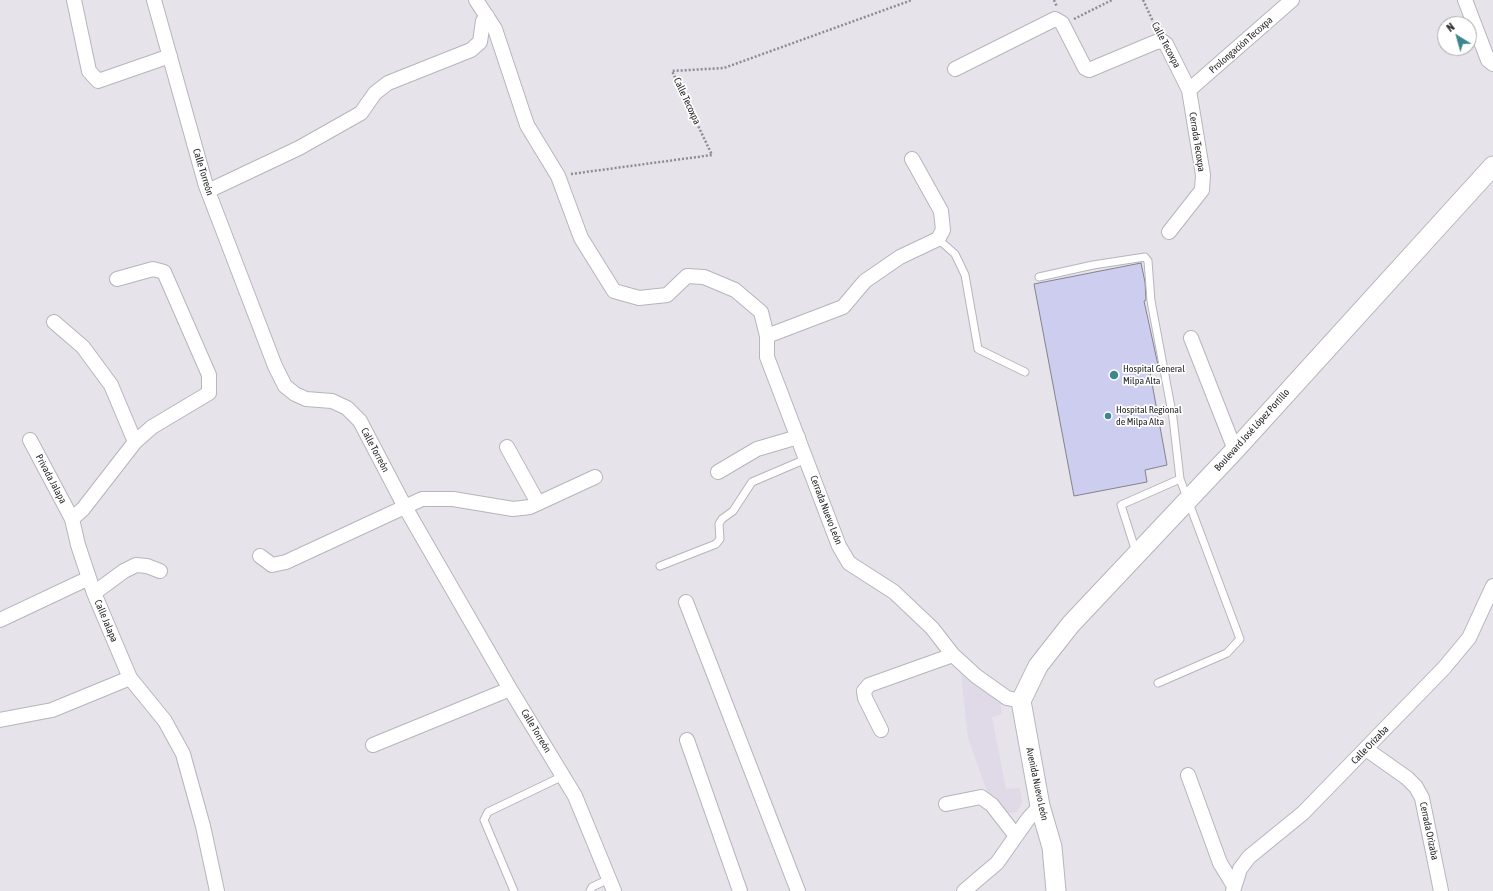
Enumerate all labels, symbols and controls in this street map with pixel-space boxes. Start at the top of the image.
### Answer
street label: Prolongación Tecoxpa [1207,14,1275,76]
north arrow [1437,16,1477,56]
street label: Calle Tecoxpa [1149,20,1183,70]
text: N [1444,20,1457,34]
street label: Calle Tecoxpa [671,76,703,126]
street label: Cerrada Tecoxpa [1186,111,1208,173]
street label: Calle Torreón [190,147,216,197]
place label: Hospital General Milpa Alta [1123,363,1185,386]
marker: Hospital General Milpa Alta [1108,369,1120,381]
street label: Boulevard José López Portillo [1212,386,1292,474]
place label: Hospital Regional de Milpa Alta [1116,404,1182,428]
marker: Hospital Regional de Milpa Alta [1103,411,1113,421]
street label: Calle Torreón [358,426,392,474]
street label: Privada Jalapa [33,452,69,506]
street label: Cerrada Nuevo León [807,474,845,546]
street label: Calle Jalapa [92,598,120,644]
street label: Calle Torreón [518,707,554,755]
street label: Calle Orizaba [1349,723,1391,767]
street label: Avenida Nuevo León [1023,746,1051,822]
street label: Cerrada Orizaba [1417,801,1441,861]

